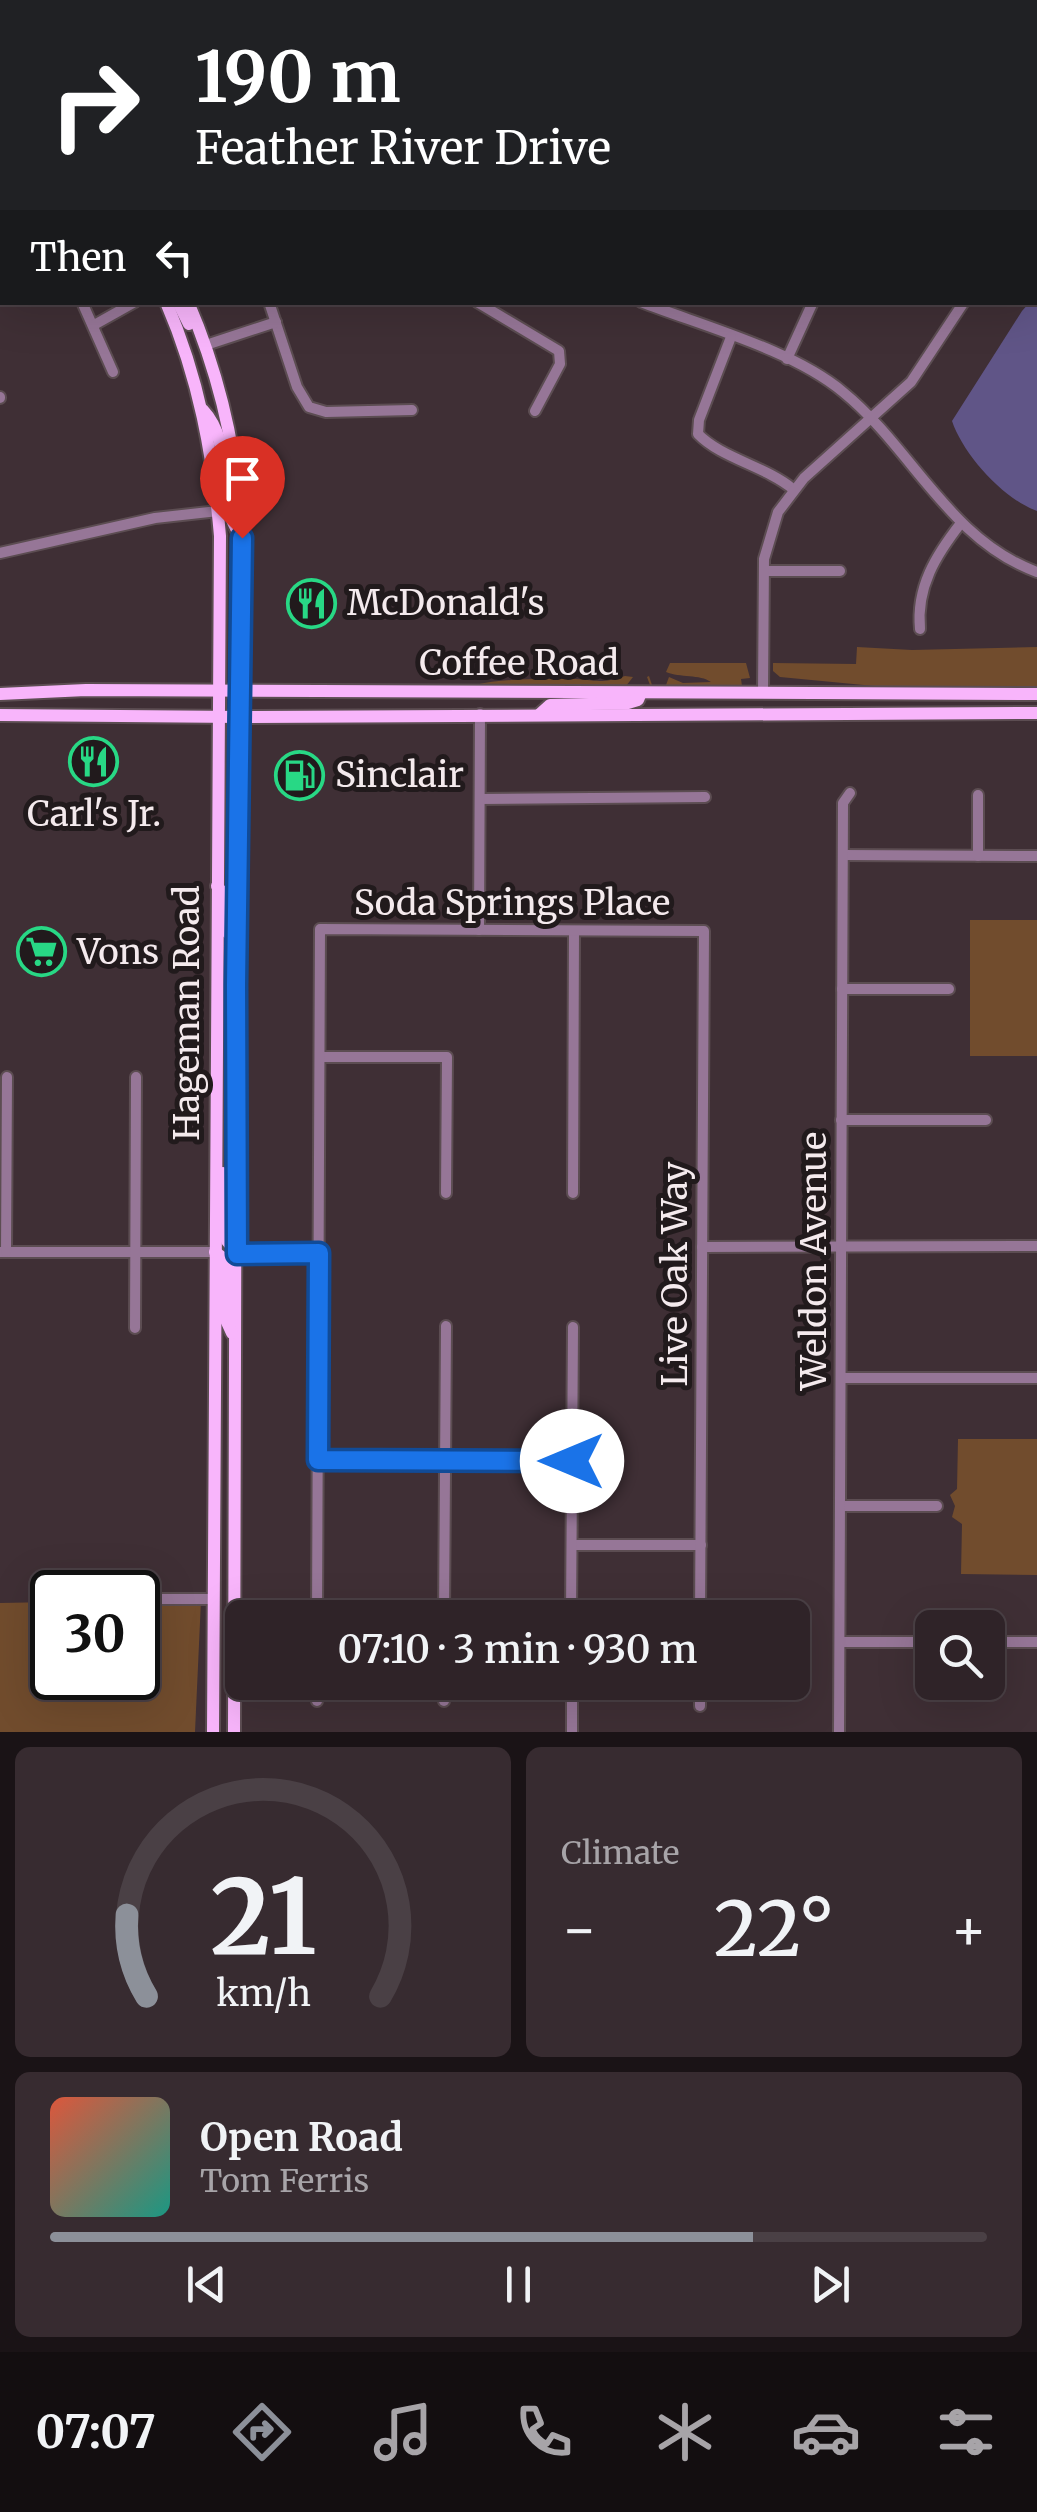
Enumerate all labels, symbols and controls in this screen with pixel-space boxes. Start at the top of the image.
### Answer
text: 190 m [195,33,401,121]
icon: right [30,40,160,170]
text: Feather River Drive [195,120,611,176]
icon: left [147,230,202,285]
text: Then [30,234,127,281]
pin [200,436,285,539]
icon: arrive [215,451,270,506]
restaurant icon: McDonald's [286,577,338,629]
place label: McDonald's [347,581,545,625]
street label: Coffee Road [419,641,619,685]
restaurant icon: Carl's Jr. [68,736,120,788]
fuel station icon: Sinclair [274,749,326,801]
place label: Sinclair [335,753,464,797]
place label: Carl's Jr. [27,792,161,836]
street label: Soda Springs Place [354,881,670,925]
street label: Hageman Road [165,885,209,1141]
supermarket icon: Vons [16,926,68,978]
place label: Vons [76,930,159,974]
street label: Weldon Avenue [792,1132,836,1391]
street label: Live Oak Way [653,1161,697,1386]
position arrow [520,1409,624,1513]
speed limit sign: 30 [30,1570,160,1700]
map controls [915,1610,1005,1700]
button: search [915,1610,1005,1700]
text: 07:10 · 3 min · 930 m [337,1626,698,1673]
text: Climate [561,1833,679,1873]
text: 21 [210,1852,316,1982]
text: 22° [714,1882,834,1976]
text: − [561,1895,598,1964]
text: + [950,1895,987,1964]
text: km/h [216,1971,310,2016]
text: Open Road [200,2114,403,2161]
text: Tom Ferris [200,2161,369,2201]
icon: previous [179,2257,234,2312]
icon: pause [491,2257,546,2312]
icon: next [803,2257,858,2312]
icon: directions [227,2397,297,2467]
icon: music [368,2397,438,2467]
icon: phone [509,2397,579,2467]
icon: climate [650,2397,720,2467]
icon: car [791,2397,861,2467]
icon: filters [931,2397,1001,2467]
text: 07:07 [35,2404,156,2460]

